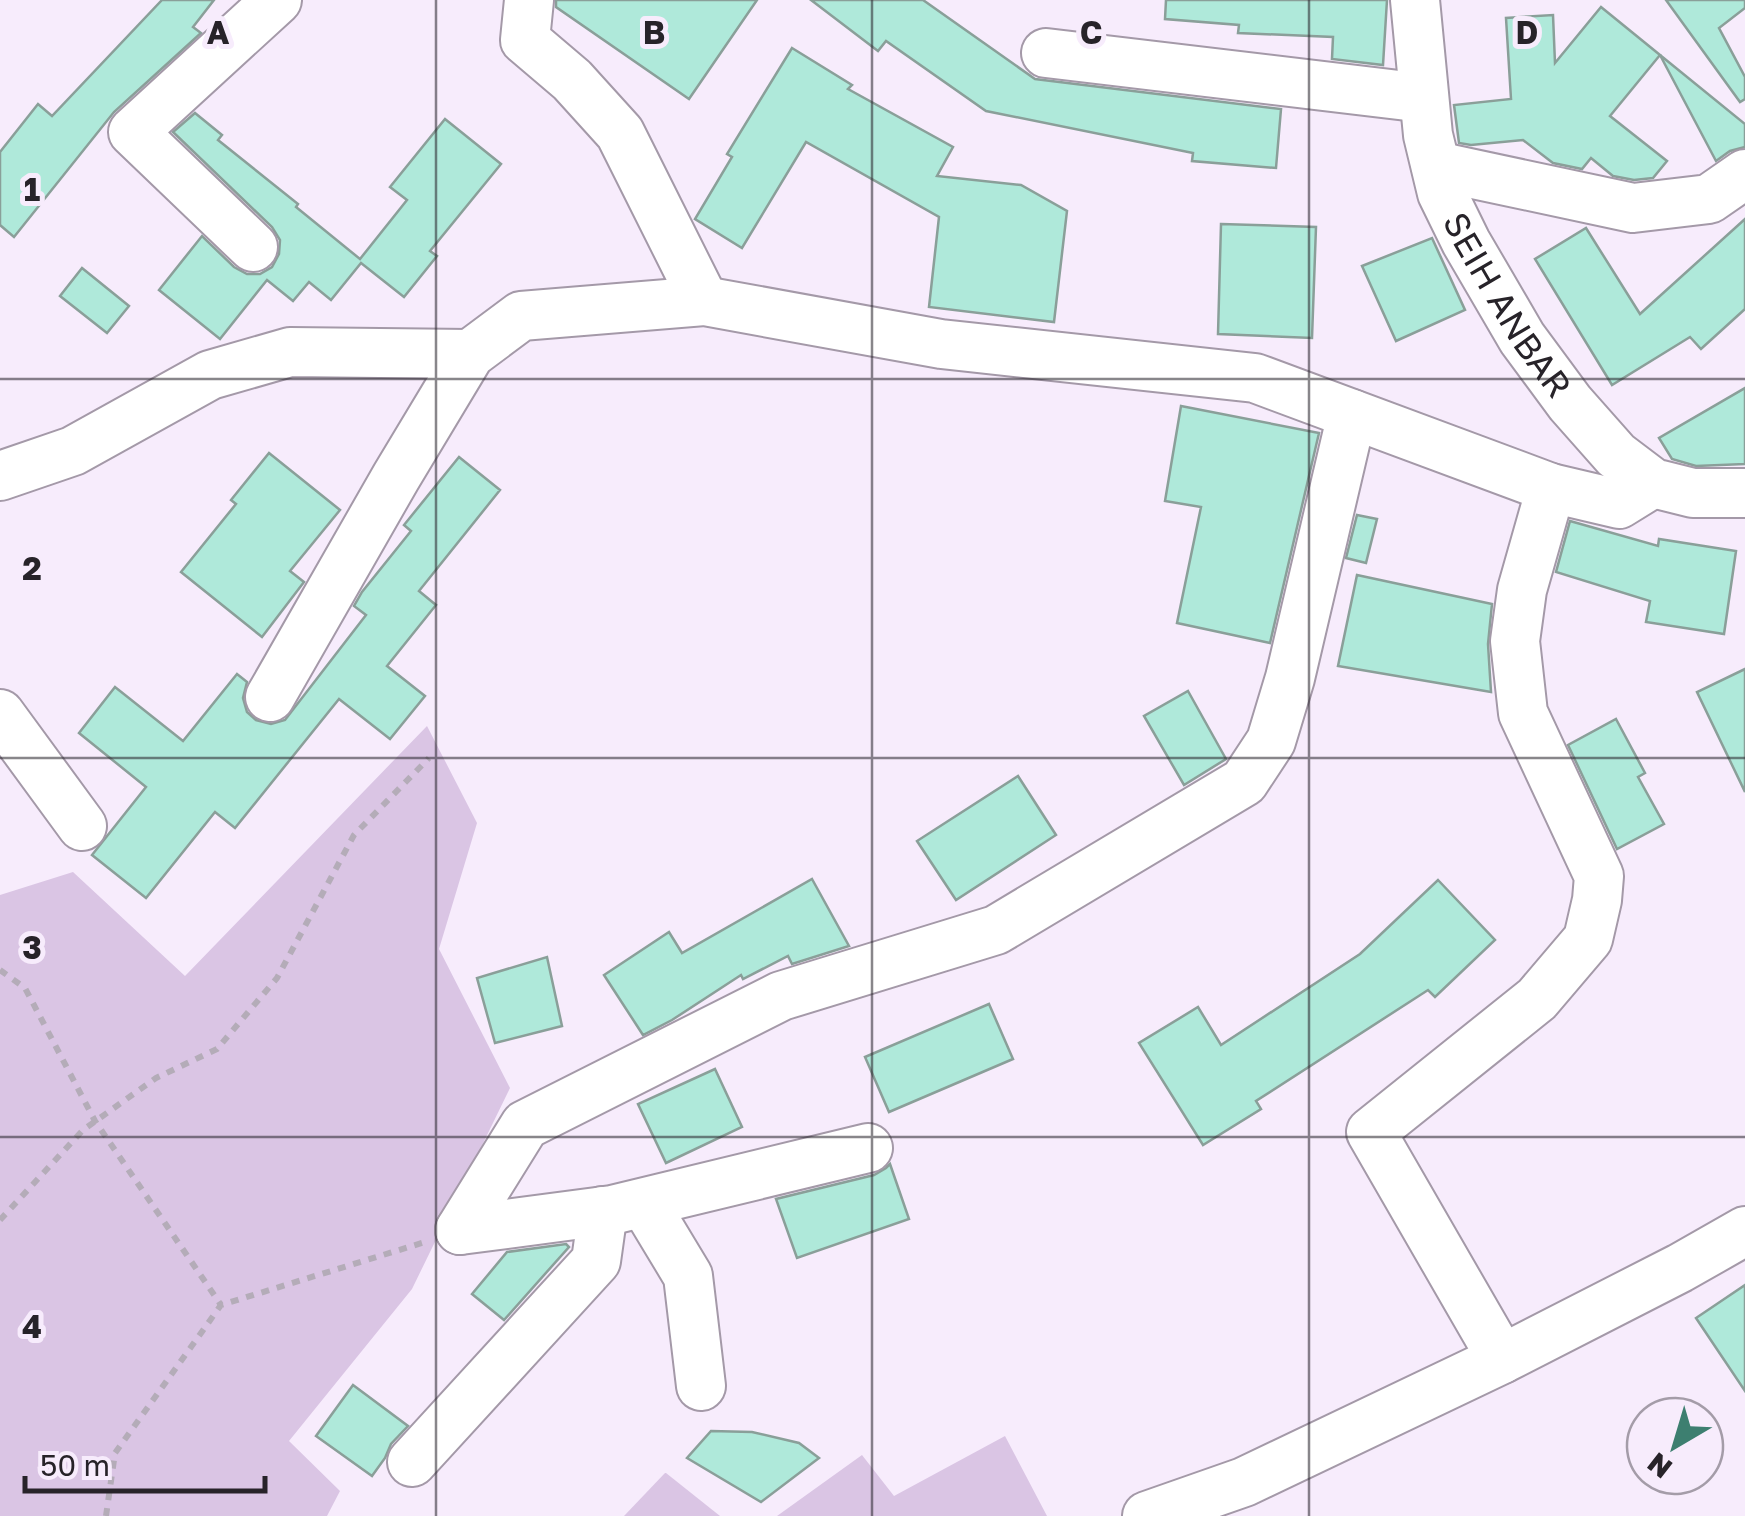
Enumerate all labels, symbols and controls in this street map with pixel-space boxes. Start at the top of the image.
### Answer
text: A [207,13,230,51]
text: B [643,13,665,51]
text: C [1080,13,1102,51]
text: D [1516,13,1538,51]
text: 1 [24,170,40,208]
street label: SEIH ANBAR [1435,205,1581,405]
text: 2 [22,549,42,587]
text: 3 [22,928,42,966]
text: 4 [22,1307,42,1345]
north arrow [1625,1396,1725,1496]
scale bar [25,1431,265,1493]
text: 50 m [40,1447,110,1483]
text: N [1641,1447,1678,1486]

